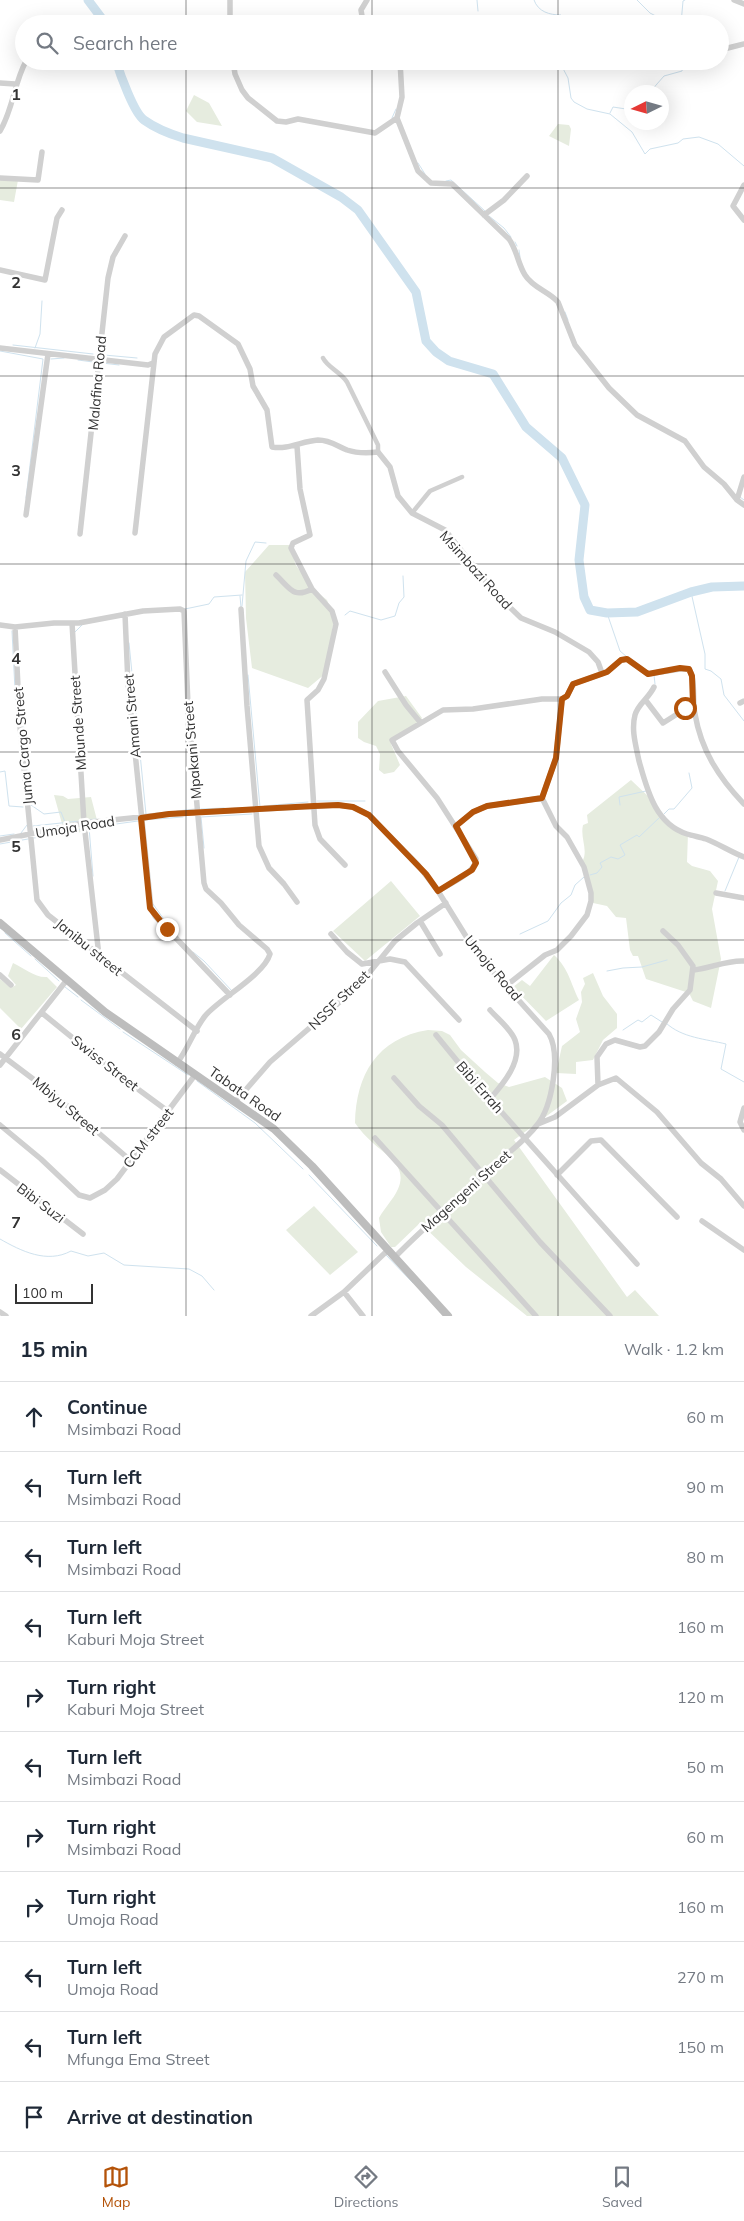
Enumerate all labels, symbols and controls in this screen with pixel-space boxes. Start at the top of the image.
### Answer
search box [15,15,729,70]
icon: search [33,29,61,57]
text: Search here [73,31,177,55]
text: 1 [11,84,21,104]
north arrow [624,85,669,130]
text: 2 [11,272,21,292]
street label: Malafina Road [84,335,110,431]
text: 3 [11,460,21,480]
street label: Msimbazi Road [436,527,516,613]
text: 4 [11,648,21,668]
street label: Amani Street [119,673,145,759]
street label: Mbunde Street [66,675,90,771]
street label: Juma Cargo Street [9,686,37,806]
route start [674,697,697,720]
street label: Mpakani Street [179,700,205,800]
street label: Umoja Road [34,812,116,842]
text: 5 [11,836,21,856]
street label: Janibu street [52,914,126,980]
route end [156,918,179,941]
street label: Umoja Road [460,931,526,1005]
street label: NSSF Street [305,966,373,1034]
text: 6 [11,1024,21,1044]
street label: Swiss Street [68,1031,142,1095]
street label: Bibi Errah [452,1057,508,1117]
street label: Tabata Road [205,1063,285,1125]
street label: Mbiyu Street [29,1073,103,1139]
street label: CCM street [119,1104,177,1172]
street label: Magengeni Street [417,1146,515,1236]
street label: Bibi Suzi [13,1179,69,1227]
text: 7 [11,1212,21,1232]
scale bar [15,1281,92,1304]
text: 100 m [22,1284,63,1302]
text: 15 min [20,1336,88,1362]
text: Walk · 1.2 km [624,1339,724,1359]
text: Continue [67,1395,147,1419]
icon: ahead [20,1403,48,1431]
text: 60 m [687,1407,724,1427]
text: Msimbazi Road [67,1419,181,1439]
text: Turn left [67,1465,142,1489]
icon: left [20,1473,48,1501]
text: 90 m [687,1477,724,1497]
text: Msimbazi Road [67,1489,181,1509]
text: Turn left [67,1535,142,1559]
icon: left [20,1543,48,1571]
text: 80 m [687,1547,724,1567]
text: Msimbazi Road [67,1559,181,1579]
text: Turn left [67,1605,142,1629]
icon: left [20,1613,48,1641]
text: 160 m [677,1617,724,1637]
text: Kaburi Moja Street [67,1629,204,1649]
text: Turn right [67,1675,156,1699]
icon: right [20,1683,48,1711]
text: 120 m [677,1687,724,1707]
text: Kaburi Moja Street [67,1699,204,1719]
text: Turn left [67,1745,142,1769]
icon: left [20,1753,48,1781]
text: 50 m [687,1757,724,1777]
text: Msimbazi Road [67,1769,181,1789]
text: Turn right [67,1815,156,1839]
icon: right [20,1823,48,1851]
text: 60 m [687,1827,724,1847]
text: Msimbazi Road [67,1839,181,1859]
text: Turn right [67,1885,156,1909]
icon: right [20,1893,48,1921]
text: 160 m [677,1897,724,1917]
text: Umoja Road [67,1909,159,1929]
text: Turn left [67,1955,142,1979]
icon: left [20,1963,48,1991]
text: 270 m [677,1967,724,1987]
text: Umoja Road [67,1979,159,1999]
text: Turn left [67,2025,142,2049]
icon: left [20,2033,48,2061]
text: 150 m [677,2037,724,2057]
text: Mfunga Ema Street [67,2049,210,2069]
icon: arrive [20,2103,48,2131]
text: Arrive at destination [67,2105,253,2129]
tab: Map [102,2163,130,2211]
tab: Directions [334,2163,399,2211]
tab: Saved [602,2163,642,2211]

